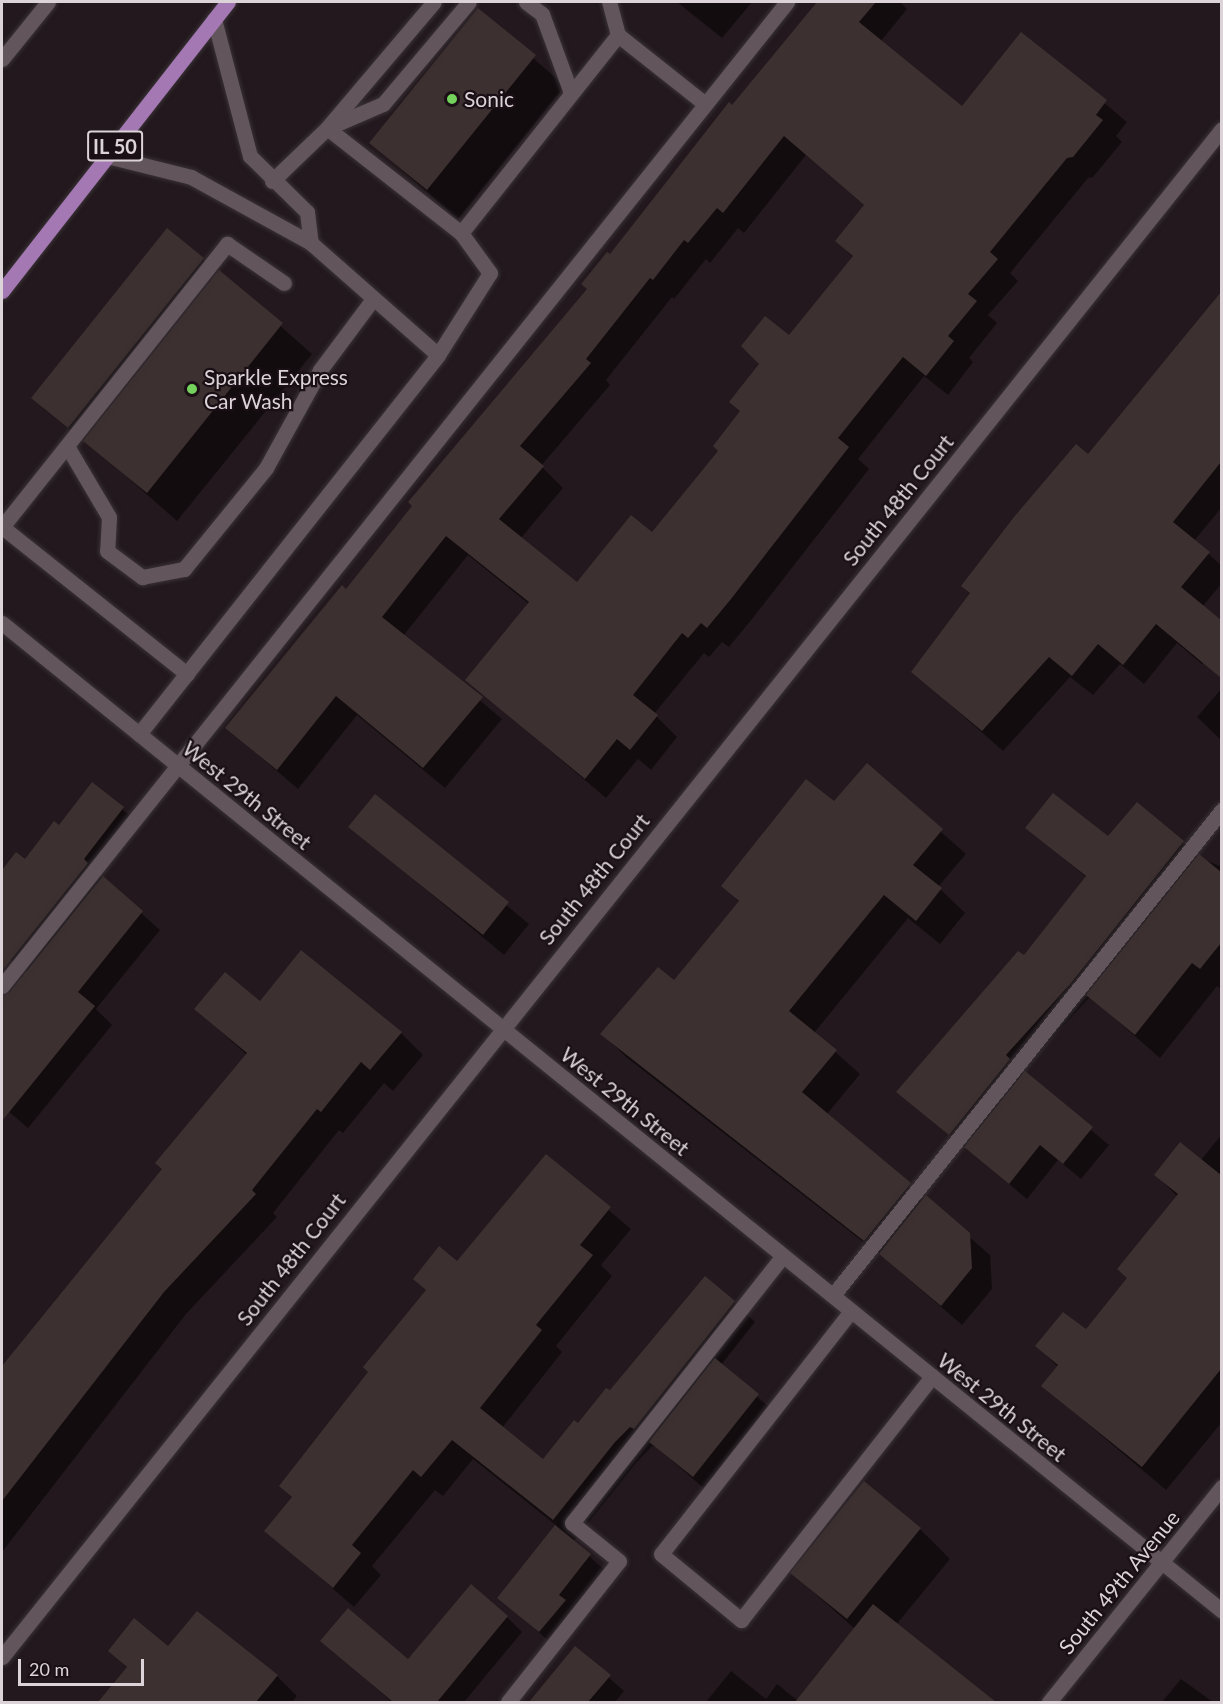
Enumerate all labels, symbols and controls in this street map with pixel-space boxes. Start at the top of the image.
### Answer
place label: Sonic [464,86,514,112]
marker: Sonic [445,92,459,106]
road number: IL 50 [86,129,144,163]
place label: Sparkle Express Car Wash [204,364,348,414]
marker: Sparkle Express Car Wash [185,382,199,396]
street label: South 48th Court [837,429,959,571]
street label: West 29th Street [178,736,316,854]
street label: South 48th Court [533,808,655,950]
street label: West 29th Street [556,1042,694,1160]
street label: South 48th Court [231,1188,351,1330]
street label: West 29th Street [933,1348,1071,1466]
street label: South 49th Avenue [1053,1505,1185,1659]
scale bar [21,1647,147,1685]
text: 20 m [29,1658,69,1680]

